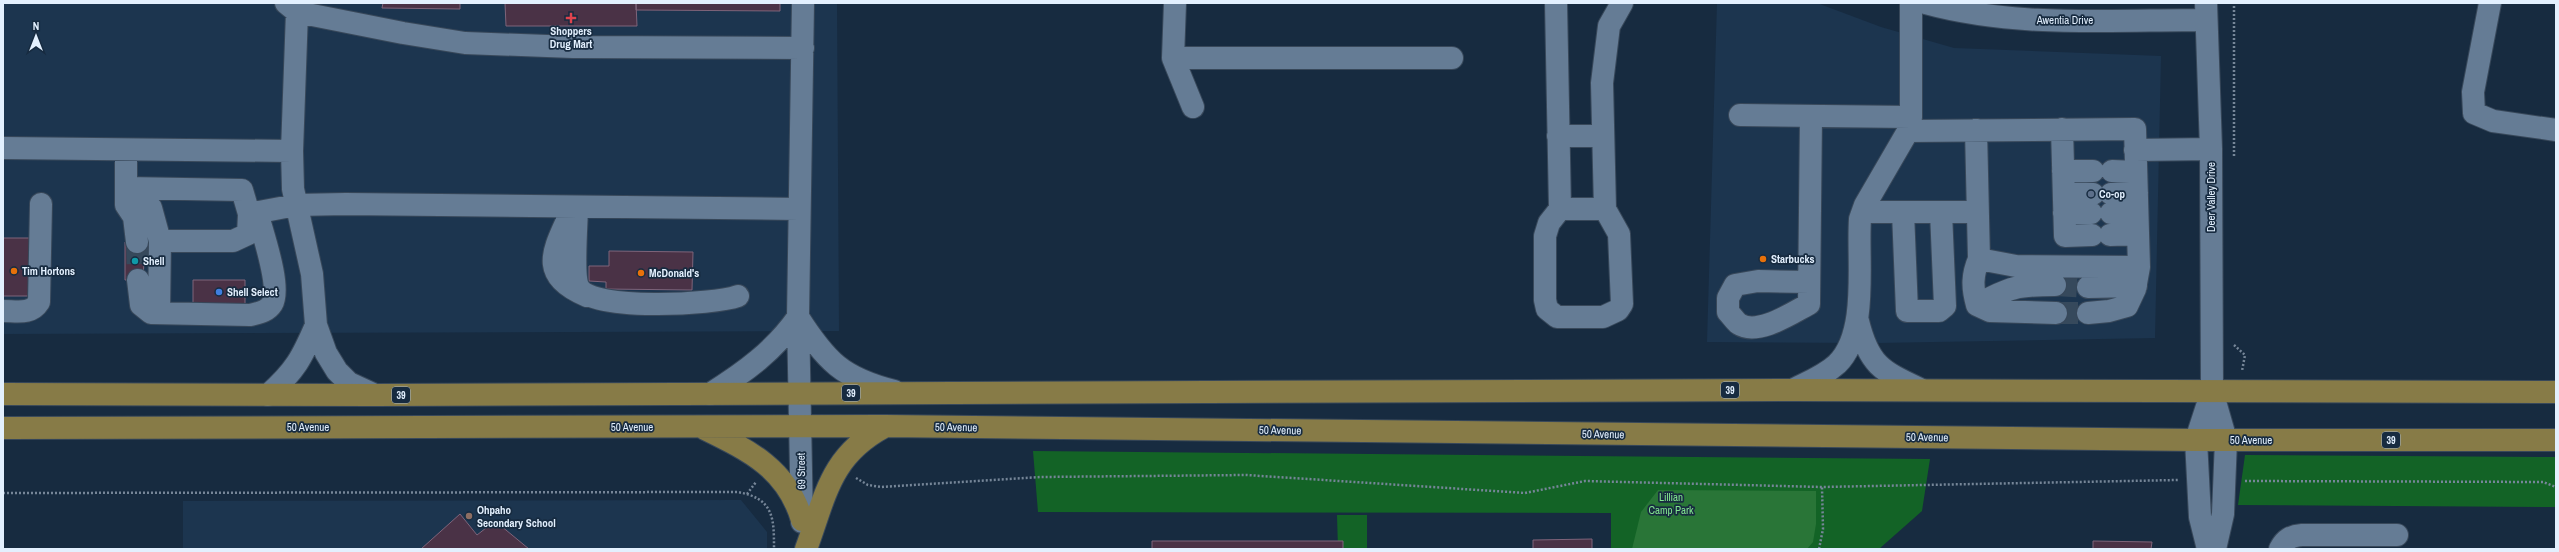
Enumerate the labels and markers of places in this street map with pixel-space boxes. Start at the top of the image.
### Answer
marker: Shoppers Drug Mart [566,13,576,23]
place label: Shoppers Drug Mart [550,24,592,51]
place label: Co-op [2099,187,2126,201]
marker: Co-op [2086,189,2096,199]
place label: Starbucks [1771,252,1815,266]
place label: Shell [143,254,165,268]
marker: Starbucks [1758,254,1768,264]
marker: Shell [130,256,140,266]
place label: Tim Hortons [22,264,75,278]
marker: Tim Hortons [9,266,19,276]
place label: McDonald's [649,266,699,280]
marker: McDonald's [636,268,646,278]
place label: Shell Select [227,285,278,299]
marker: Shell Select [214,287,224,297]
place label: Ohpaho Secondary School [477,503,556,530]
marker: Ohpaho Secondary School [464,511,474,521]

